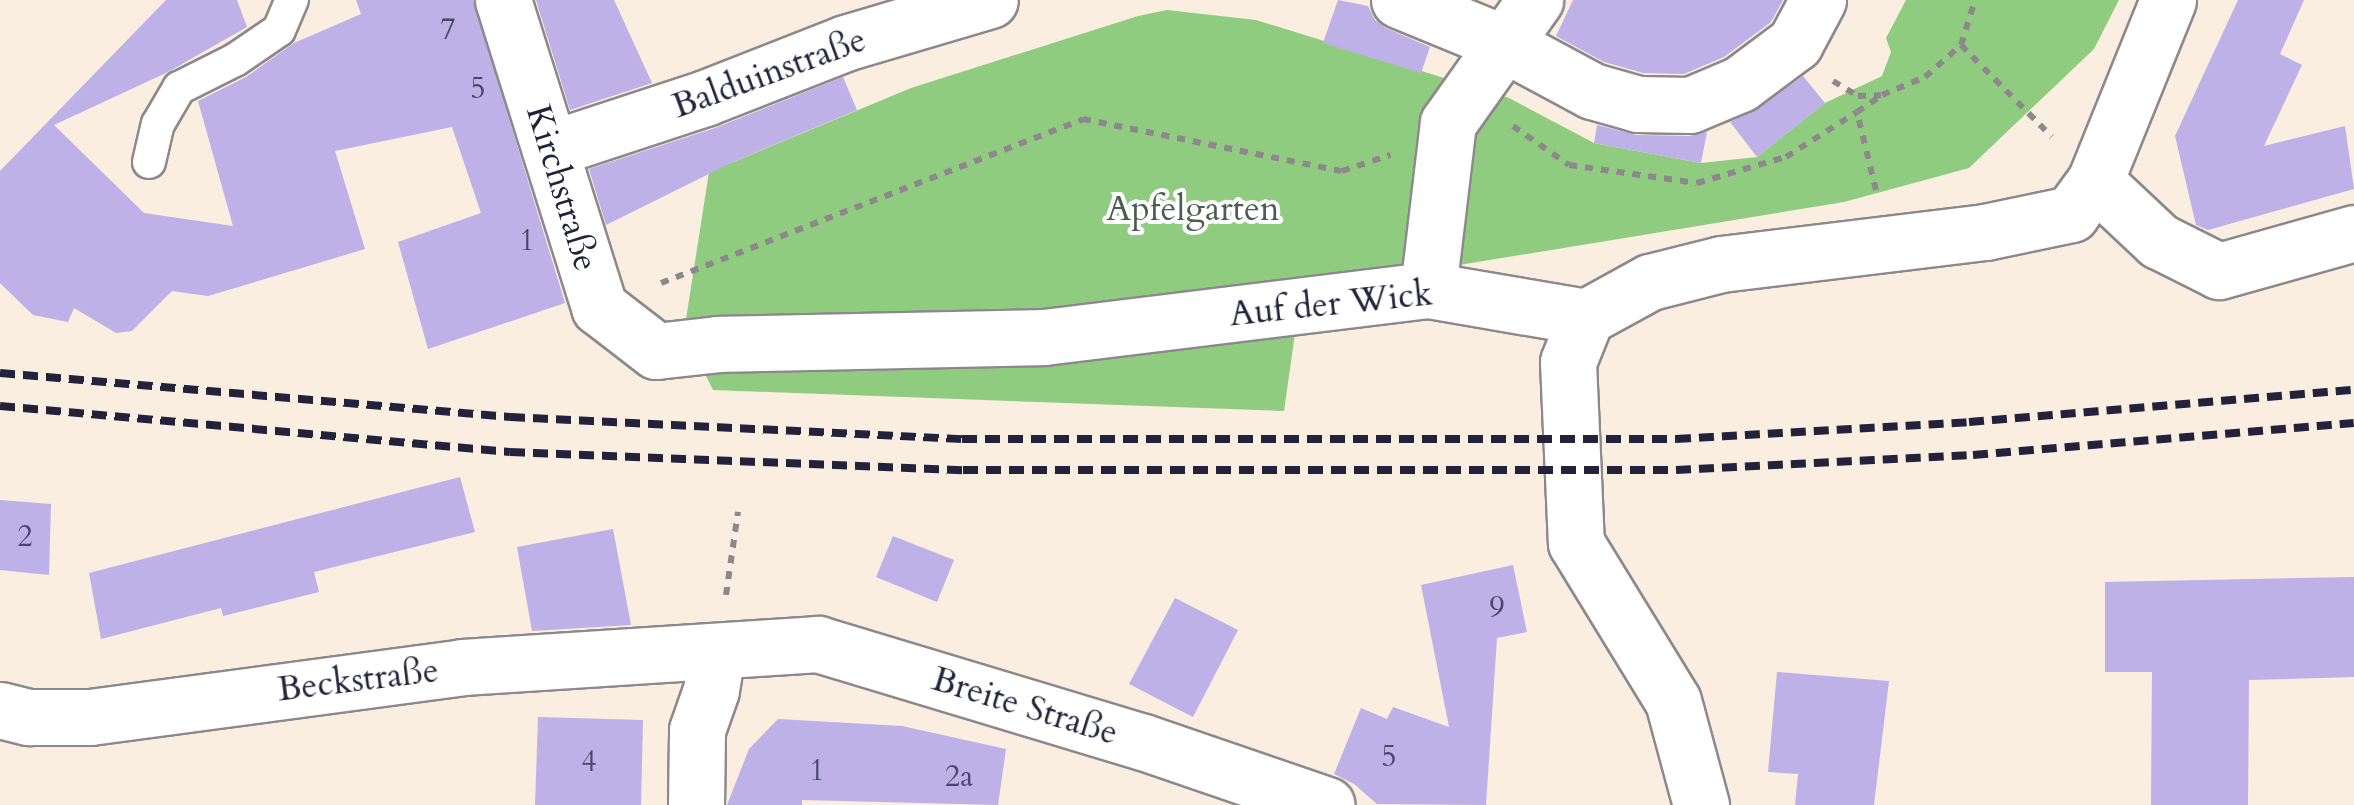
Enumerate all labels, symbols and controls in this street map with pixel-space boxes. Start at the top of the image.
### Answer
house number: 7 [440,12,456,48]
street label: Balduinstraße [667,19,871,127]
house number: 5 [470,71,486,107]
street label: Kirchstraße [517,100,607,276]
park label: Apfelgarten [1106,188,1280,230]
house number: 1 [519,223,535,259]
street label: Auf der Wick [1227,272,1435,336]
house number: 2 [17,519,33,555]
house number: 9 [1489,590,1505,626]
street label: Beckstraße [275,649,441,711]
street label: Breite Straße [927,658,1123,754]
house number: 5 [1381,739,1397,775]
house number: 4 [581,744,597,780]
house number: 1 [809,753,825,789]
house number: 2a [945,759,973,795]

